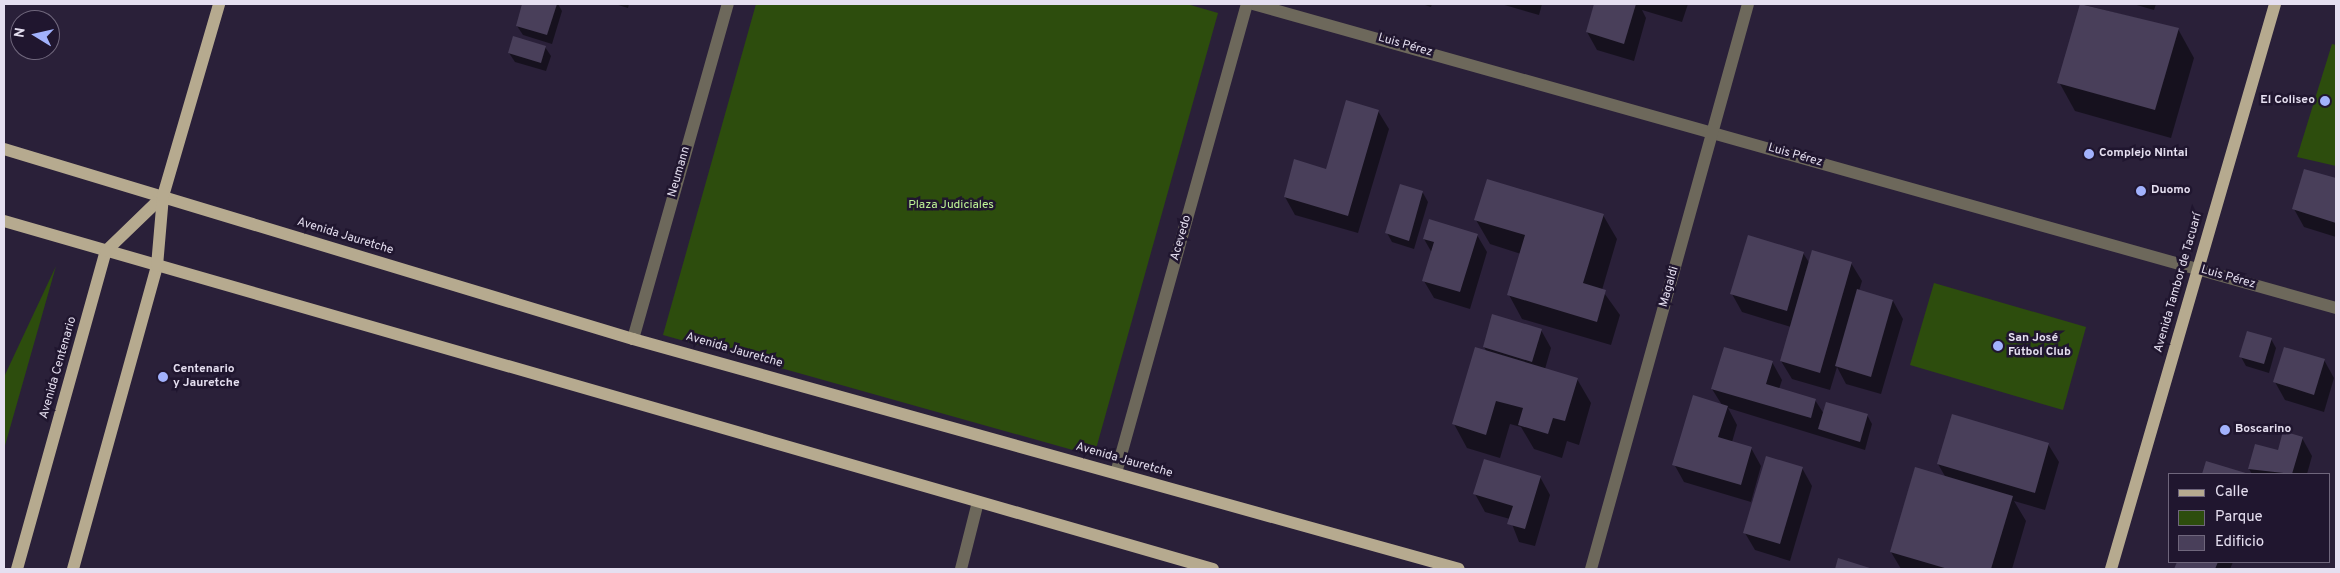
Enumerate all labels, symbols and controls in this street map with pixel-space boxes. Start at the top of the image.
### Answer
north arrow [10,10,60,60]
text: N [11,26,30,39]
street label: Luis Pérez [1376,31,1434,61]
place label: El Coliseo [2260,94,2315,108]
marker: El Coliseo [2319,95,2331,107]
street label: Luis Pérez [1766,141,1824,171]
street label: Neumann [666,145,694,199]
place label: Complejo Nintai [2099,147,2188,161]
marker: Complejo Nintai [2083,148,2095,160]
place label: Duomo [2151,184,2191,198]
marker: Duomo [2135,185,2147,197]
park label: Plaza Judiciales [908,199,994,213]
street label: Avenida Tambor de Tacuarí [2152,211,2206,355]
street label: Acevedo [1169,214,1195,262]
street label: Avenida Jauretche [295,215,395,259]
street label: Luis Pérez [2199,263,2257,293]
street label: Magaldi [1657,265,1683,309]
street label: Avenida Centenario [38,315,80,421]
street label: Avenida Jauretche [684,330,784,372]
place label: San José Fútbol Club [2008,332,2071,360]
marker: San José Fútbol Club [1992,340,2004,352]
place label: Centenario y Jauretche [173,363,240,391]
marker: Centenario y Jauretche [157,371,169,383]
place label: Boscarino [2235,423,2291,437]
marker: Boscarino [2219,424,2231,436]
street label: Avenida Jauretche [1074,440,1174,482]
legend [2168,473,2330,563]
text: Calle [2215,483,2249,502]
text: Parque [2215,508,2263,527]
text: Edificio [2215,533,2264,552]

